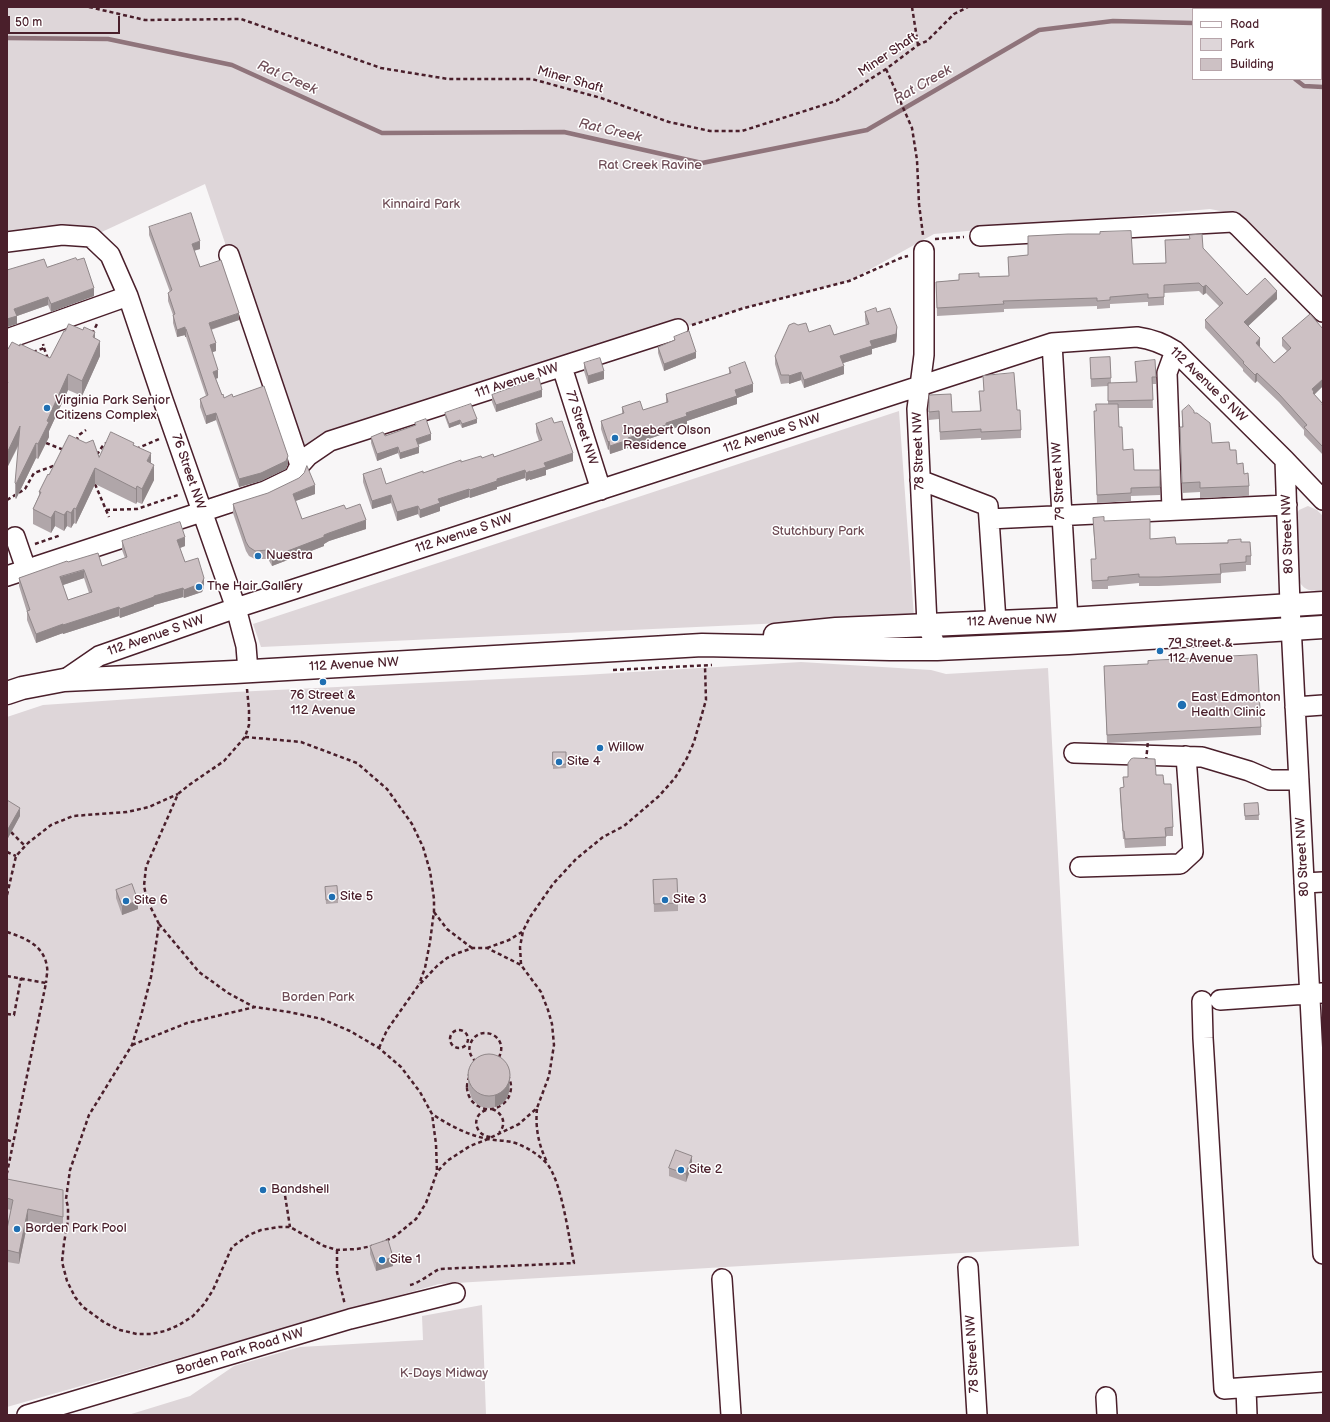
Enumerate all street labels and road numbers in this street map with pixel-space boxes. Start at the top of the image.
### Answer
street label: Miner Shaft [855,30,921,80]
street label: Miner Shaft [535,63,605,97]
street label: 112 Avenue S NW [1166,344,1250,426]
street label: 111 Avenue NW [473,360,561,402]
street label: 77 Street NW [562,389,600,467]
street label: 112 Avenue S NW [721,411,823,457]
street label: 78 Street NW [910,412,928,490]
street label: 76 Street NW [168,432,208,512]
street label: 79 Street NW [1049,441,1069,521]
street label: 80 Street NW [1279,494,1297,574]
street label: 112 Avenue S NW [413,511,515,557]
street label: 112 Avenue S NW [105,612,207,660]
street label: 112 Avenue NW [967,612,1057,630]
street label: 112 Avenue NW [309,655,399,675]
street label: 80 Street NW [1293,817,1313,897]
street label: 78 Street NW [963,1314,983,1394]
street label: Borden Park Road NW [174,1325,306,1379]

